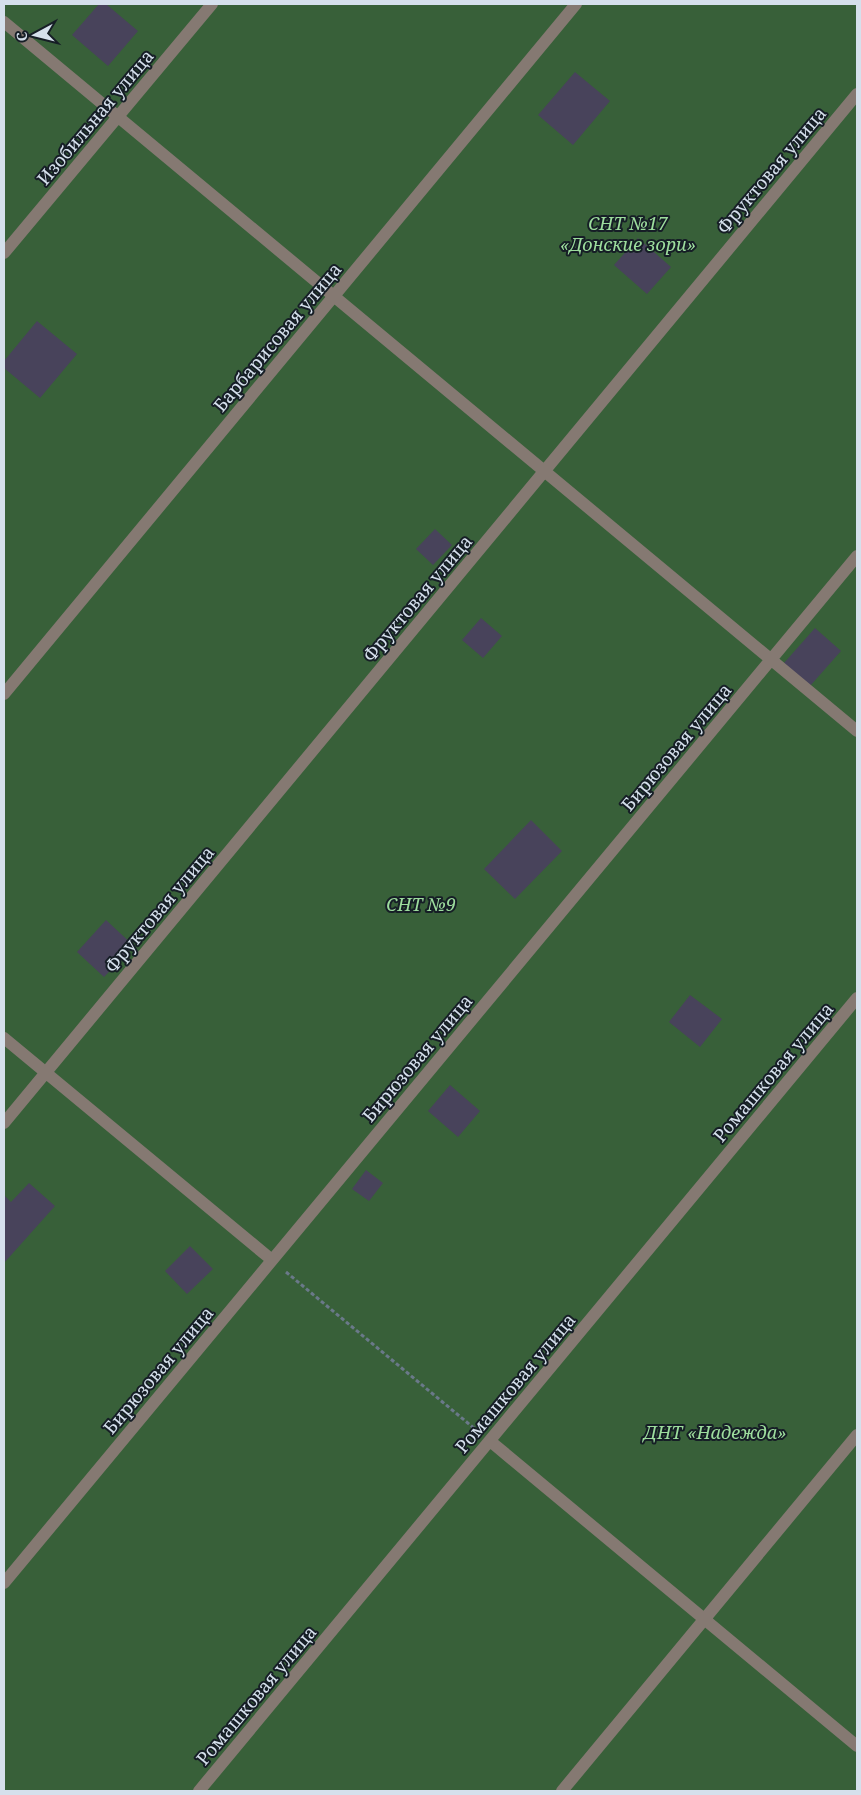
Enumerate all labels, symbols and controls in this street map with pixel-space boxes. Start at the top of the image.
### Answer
north arrow [10,10,60,60]
text: С [12,31,32,42]
street label: Изобильная улица [31,44,159,190]
street label: Фруктовая улица [711,102,831,238]
park label: СНТ №17 «Донские зори» [560,211,696,256]
street label: Барбарисовая улица [208,258,346,416]
street label: Фруктовая улица [357,530,477,666]
street label: Бирюзовая улица [616,678,736,816]
street label: Фруктовая улица [99,841,219,977]
park label: СНТ №9 [386,892,456,916]
street label: Бирюзовая улица [357,989,477,1127]
street label: Ромашковая улица [707,997,839,1147]
street label: Бирюзовая улица [98,1301,218,1439]
street label: Ромашковая улица [449,1308,581,1458]
park label: ДНТ «Надежда» [642,1420,786,1444]
street label: Ромашковая улица [190,1620,322,1770]

